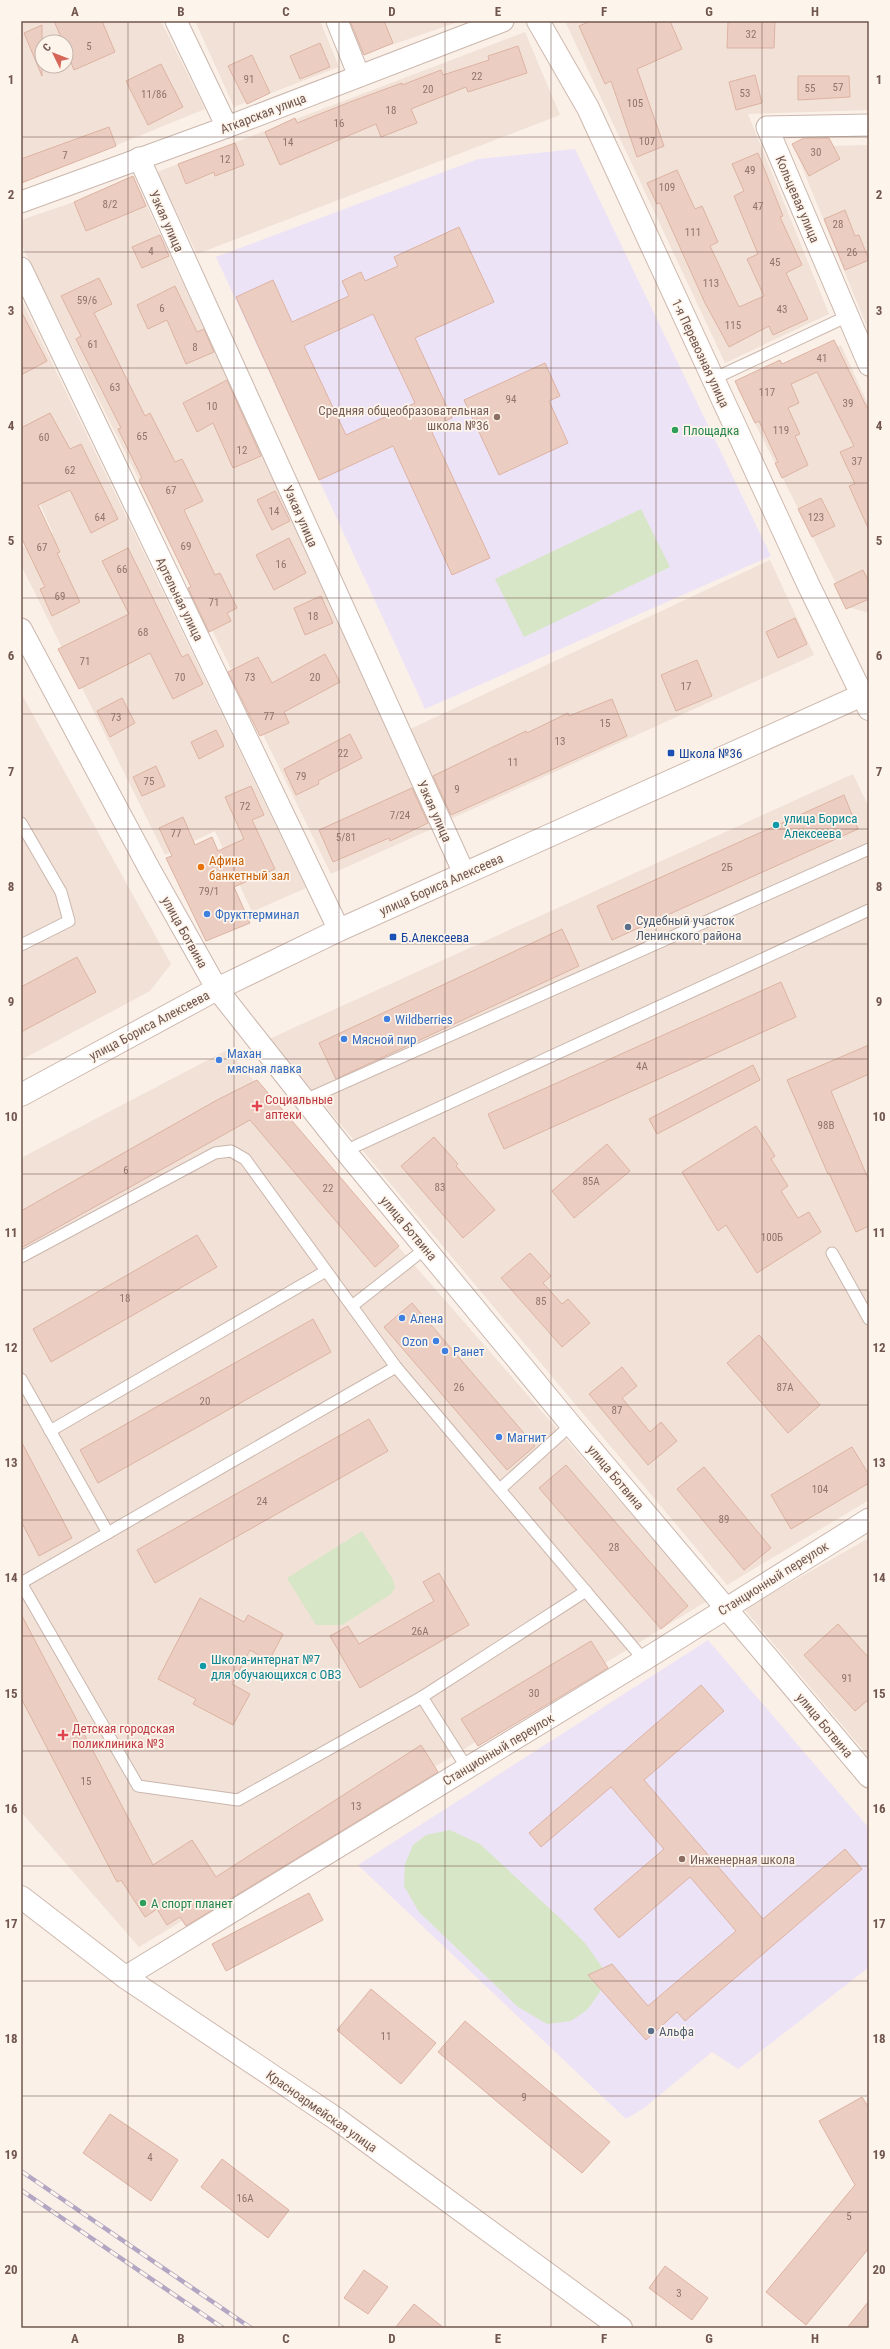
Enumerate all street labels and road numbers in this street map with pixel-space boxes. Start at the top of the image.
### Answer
street label: Аткарская улица [218,90,308,137]
street label: Кольцевая улица [773,154,823,245]
street label: Узкая улица [146,188,187,254]
street label: 1-я Перевозная улица [669,297,732,410]
street label: Узкая улица [280,483,321,549]
street label: Артельная улица [153,555,206,643]
street label: Узкая улица [414,778,455,844]
street label: улица Бориса Алексеева [377,850,505,919]
street label: улица Ботвина [159,894,210,971]
street label: улица Бориса Алексеева [87,987,212,1063]
street label: улица Ботвина [377,1193,440,1264]
street label: улица Ботвина [584,1442,647,1513]
street label: Станционный переулок [715,1538,832,1618]
street label: улица Ботвина [793,1690,856,1761]
street label: Станционный переулок [440,1710,557,1789]
street label: Красноармейская улица [263,2067,380,2155]

